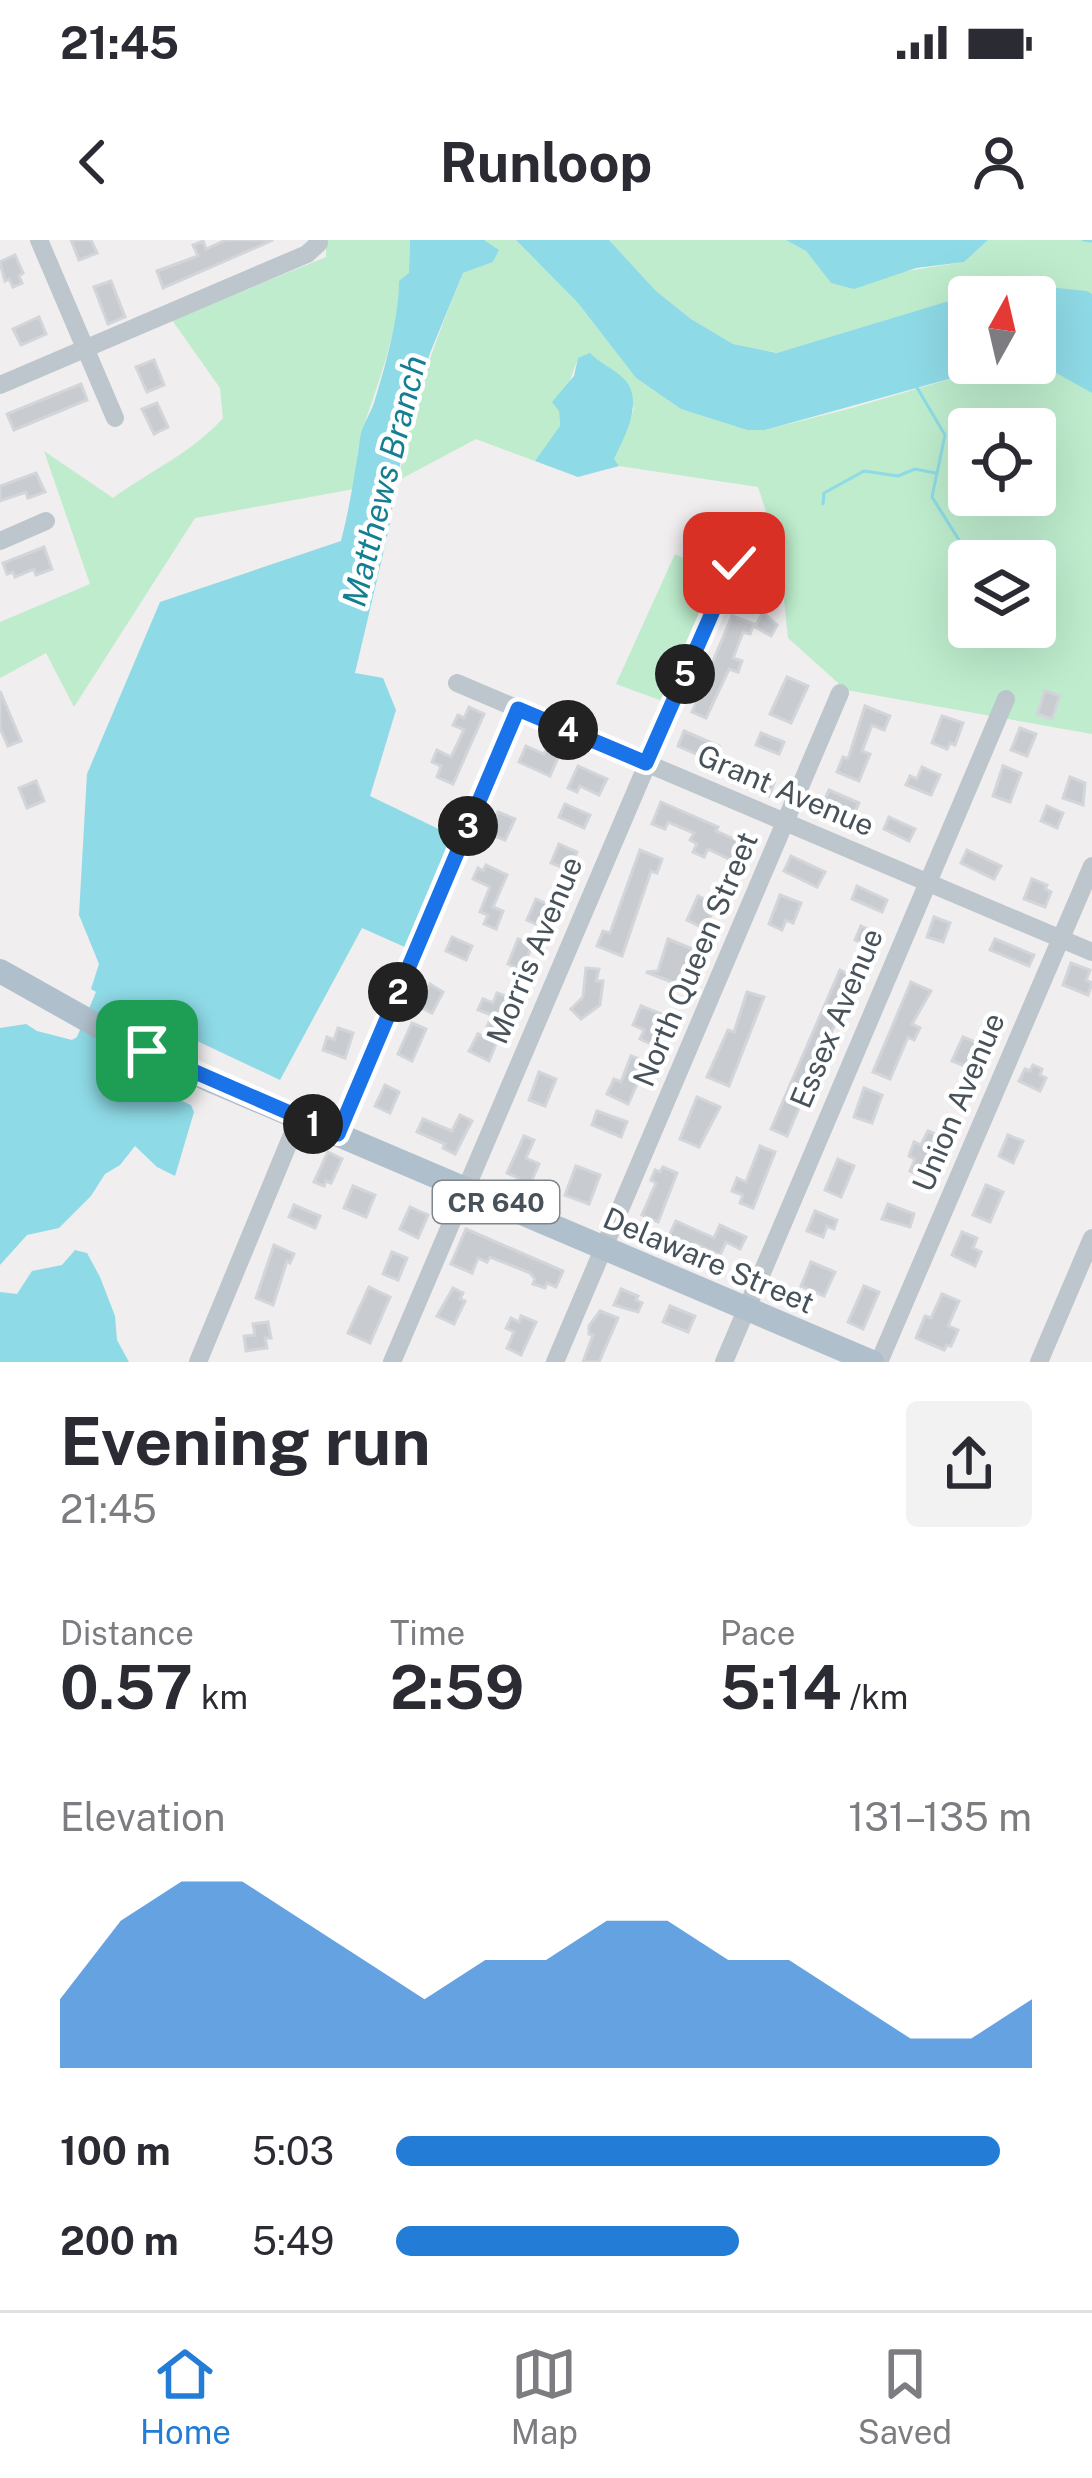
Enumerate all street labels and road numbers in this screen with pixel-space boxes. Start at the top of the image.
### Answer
street label: Grant Avenue [692,737,880,843]
street label: North Queen Street [625,826,765,1092]
street label: Morris Avenue [478,851,590,1049]
street label: Essex Avenue [782,923,890,1113]
street label: Union Avenue [904,1007,1012,1197]
road number: CR 640 [433,1181,559,1223]
street label: Delaware Street [598,1199,820,1321]

